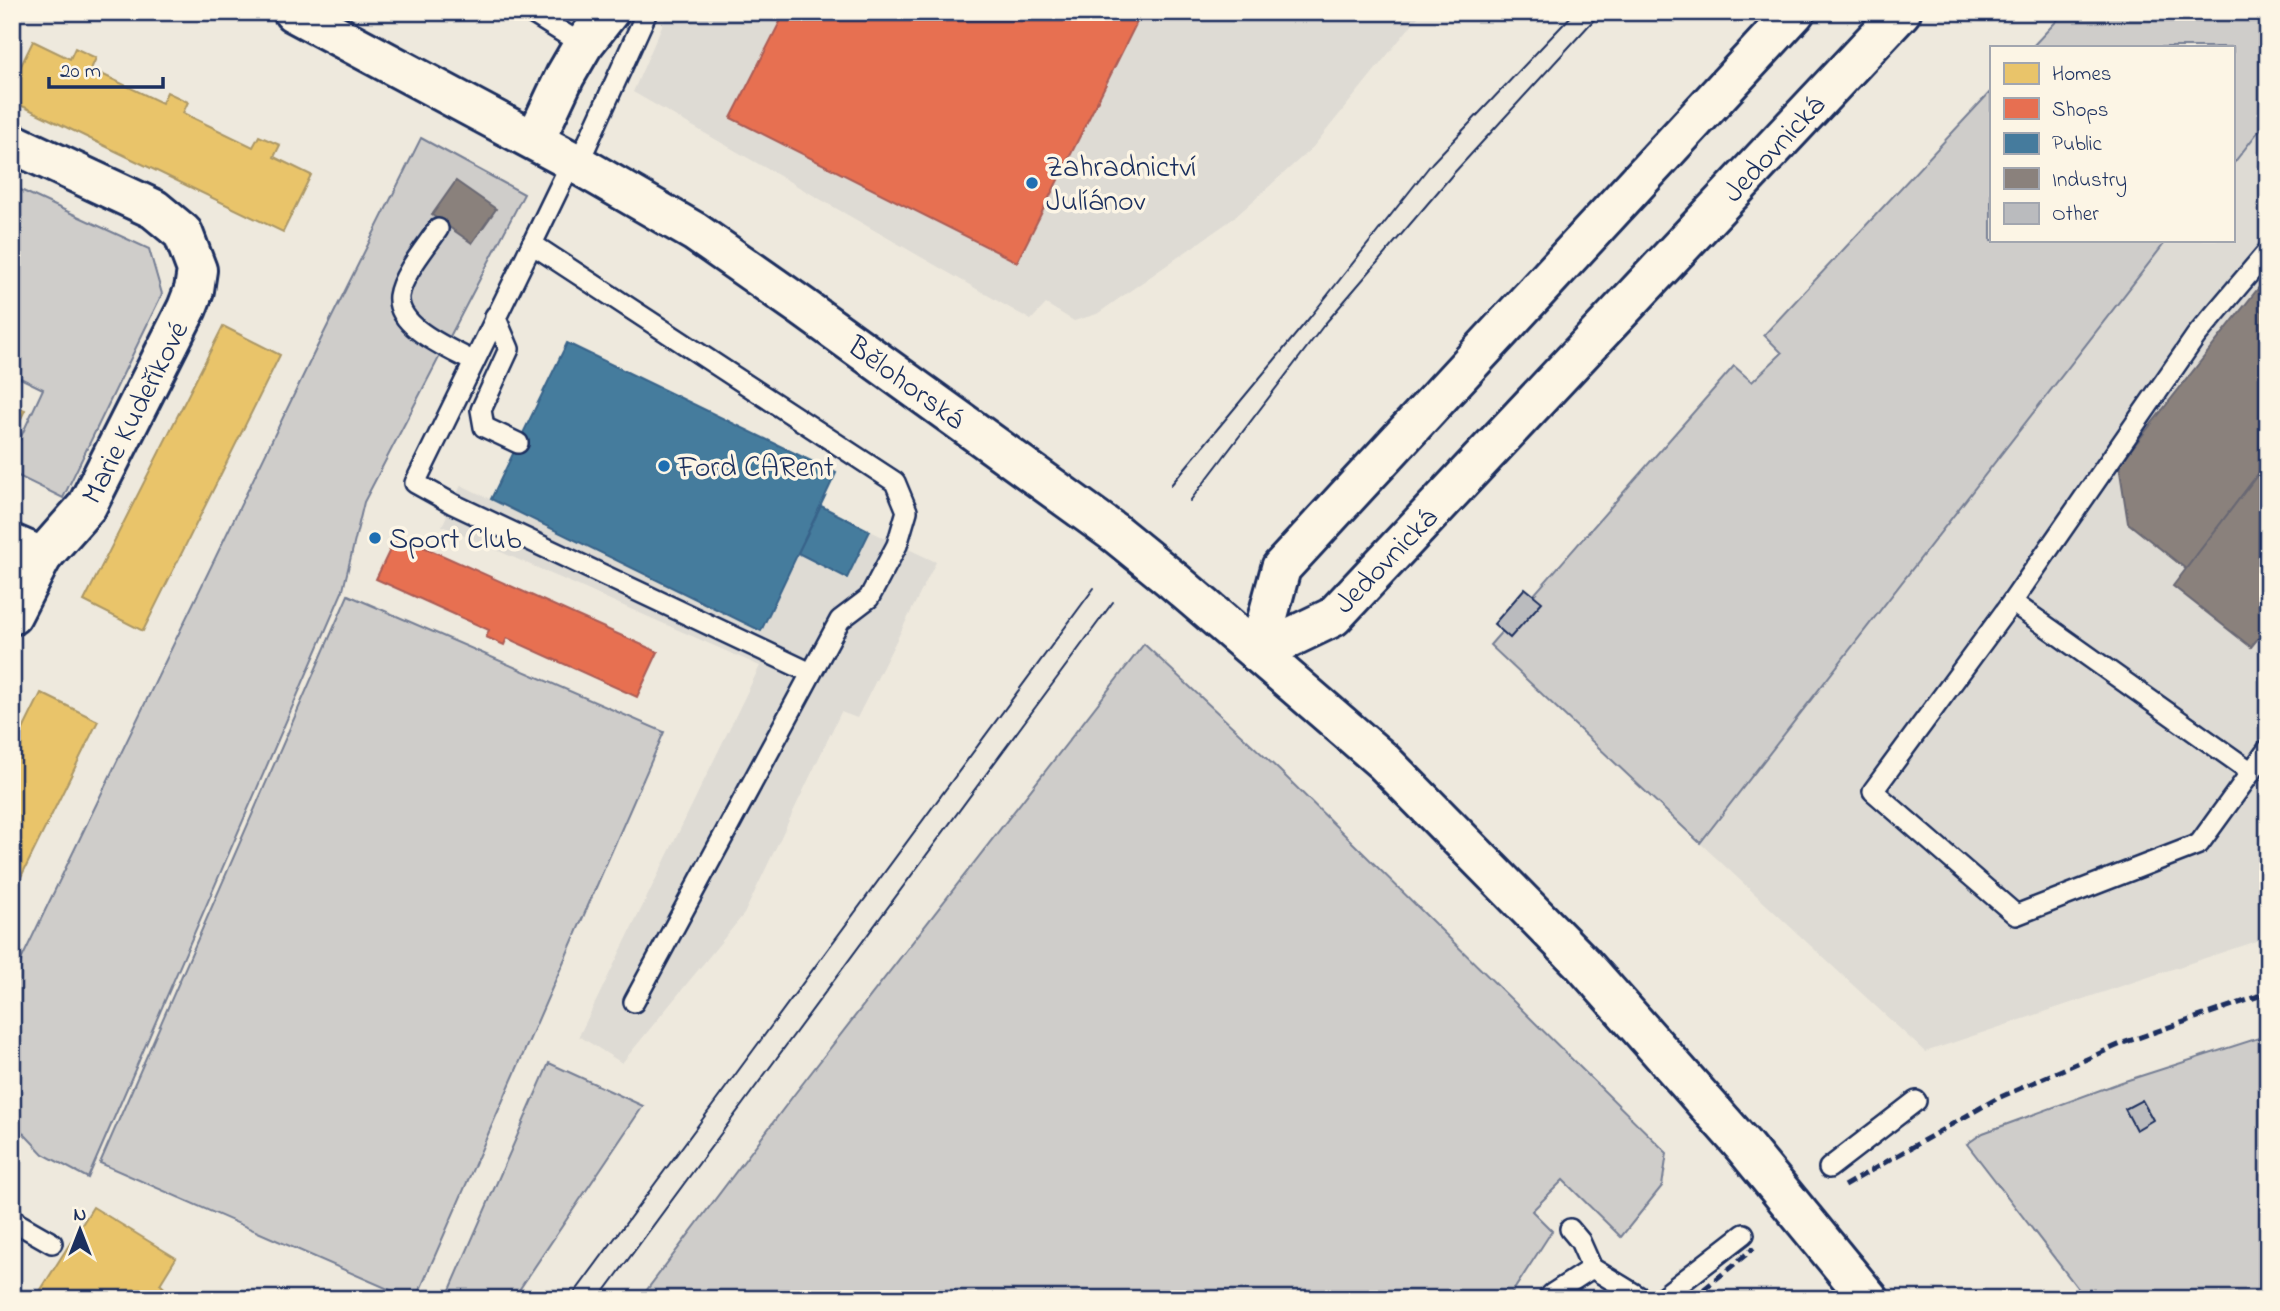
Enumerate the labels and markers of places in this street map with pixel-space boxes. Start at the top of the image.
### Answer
place label: Zahradnictví Julíánov [1046,147,1196,225]
marker: Zahradnictví Julíánov [1024,175,1040,191]
place label: Ford CARent [677,447,834,491]
marker: Ford CARent [656,458,672,474]
place label: Sport Club [389,519,522,563]
marker: Sport Club [367,530,383,546]

